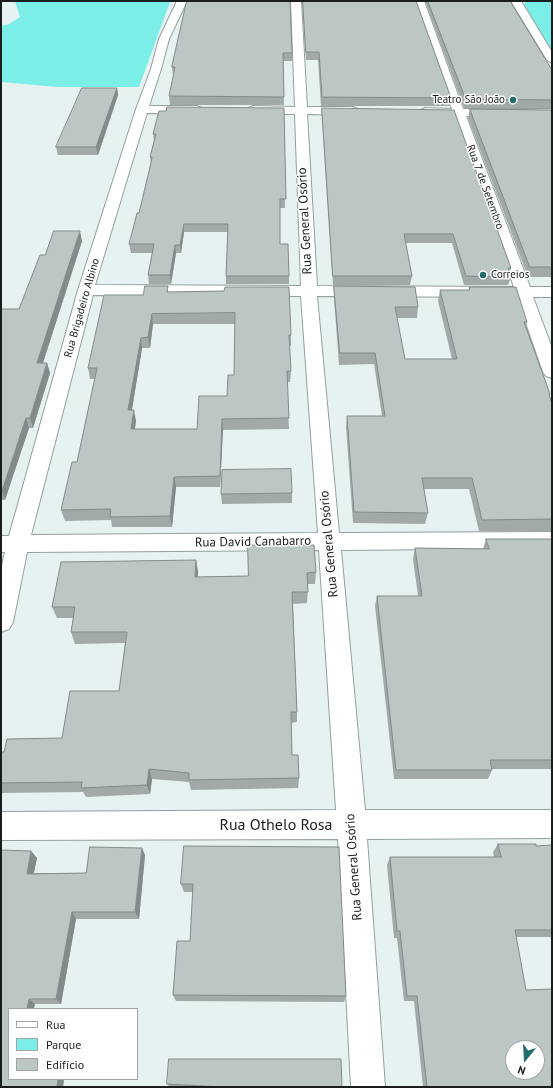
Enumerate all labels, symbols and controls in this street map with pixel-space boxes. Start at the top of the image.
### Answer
place label: Teatro São João [432,93,505,107]
marker: Teatro São João [508,95,518,105]
street label: Rua 7 de Setembro [464,143,506,231]
street label: Rua General Osório [294,167,316,275]
street label: Rua Brigadeiro Albino [62,257,102,359]
place label: Correios [491,268,529,282]
marker: Correios [478,270,488,280]
street label: Rua General Osório [317,490,341,598]
street label: Rua David Canabarro [195,533,311,551]
street label: Rua General Osório [342,813,366,921]
street label: Rua Othelo Rosa [220,815,332,835]
legend [8,1008,138,1080]
text: Rua [46,1017,65,1032]
text: Parque [46,1037,81,1052]
north arrow [505,1040,545,1080]
text: Edifício [46,1057,84,1072]
text: N [516,1063,527,1078]

